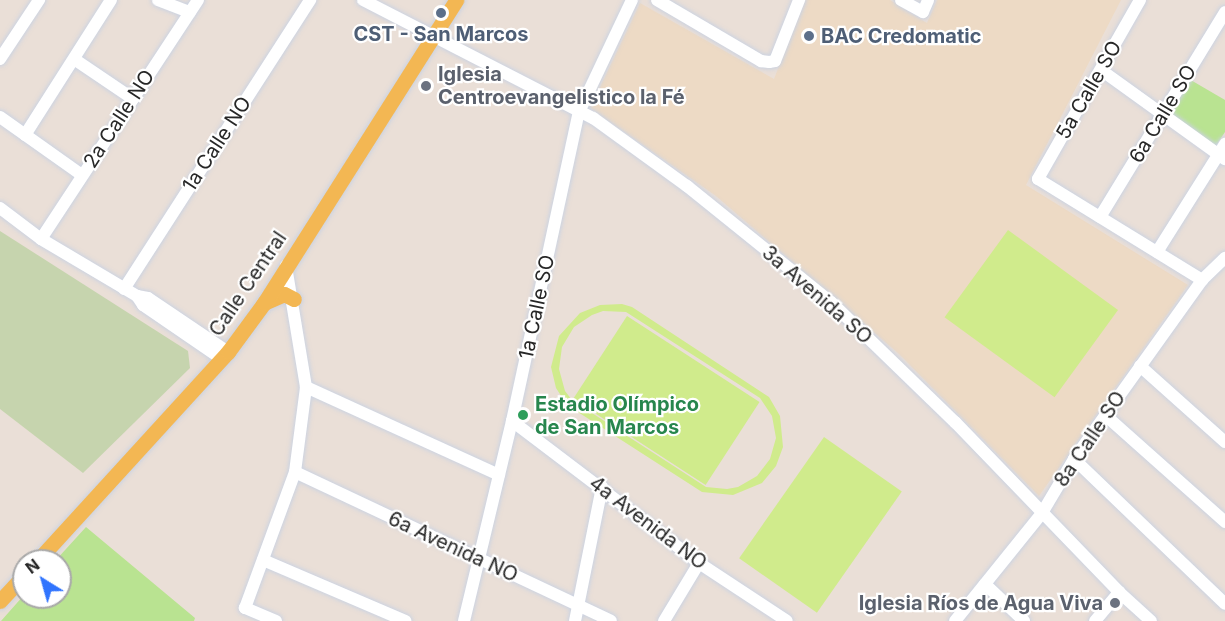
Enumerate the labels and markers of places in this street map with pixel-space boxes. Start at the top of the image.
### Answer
marker: CST - San Marcos [434,6,448,20]
place label: CST - San Marcos [353,22,529,46]
place label: BAC Credomatic [821,24,981,48]
marker: BAC Credomatic [802,29,816,43]
place label: Iglesia Centroevangelistico la Fé [438,62,685,109]
marker: Iglesia Centroevangelistico la Fé [419,79,433,93]
place label: Estadio Olímpico de San Marcos [535,392,699,439]
marker: Estadio Olímpico de San Marcos [516,408,530,422]
place label: Iglesia Ríos de Agua Viva [859,591,1103,615]
marker: Iglesia Ríos de Agua Viva [1108,596,1122,610]

